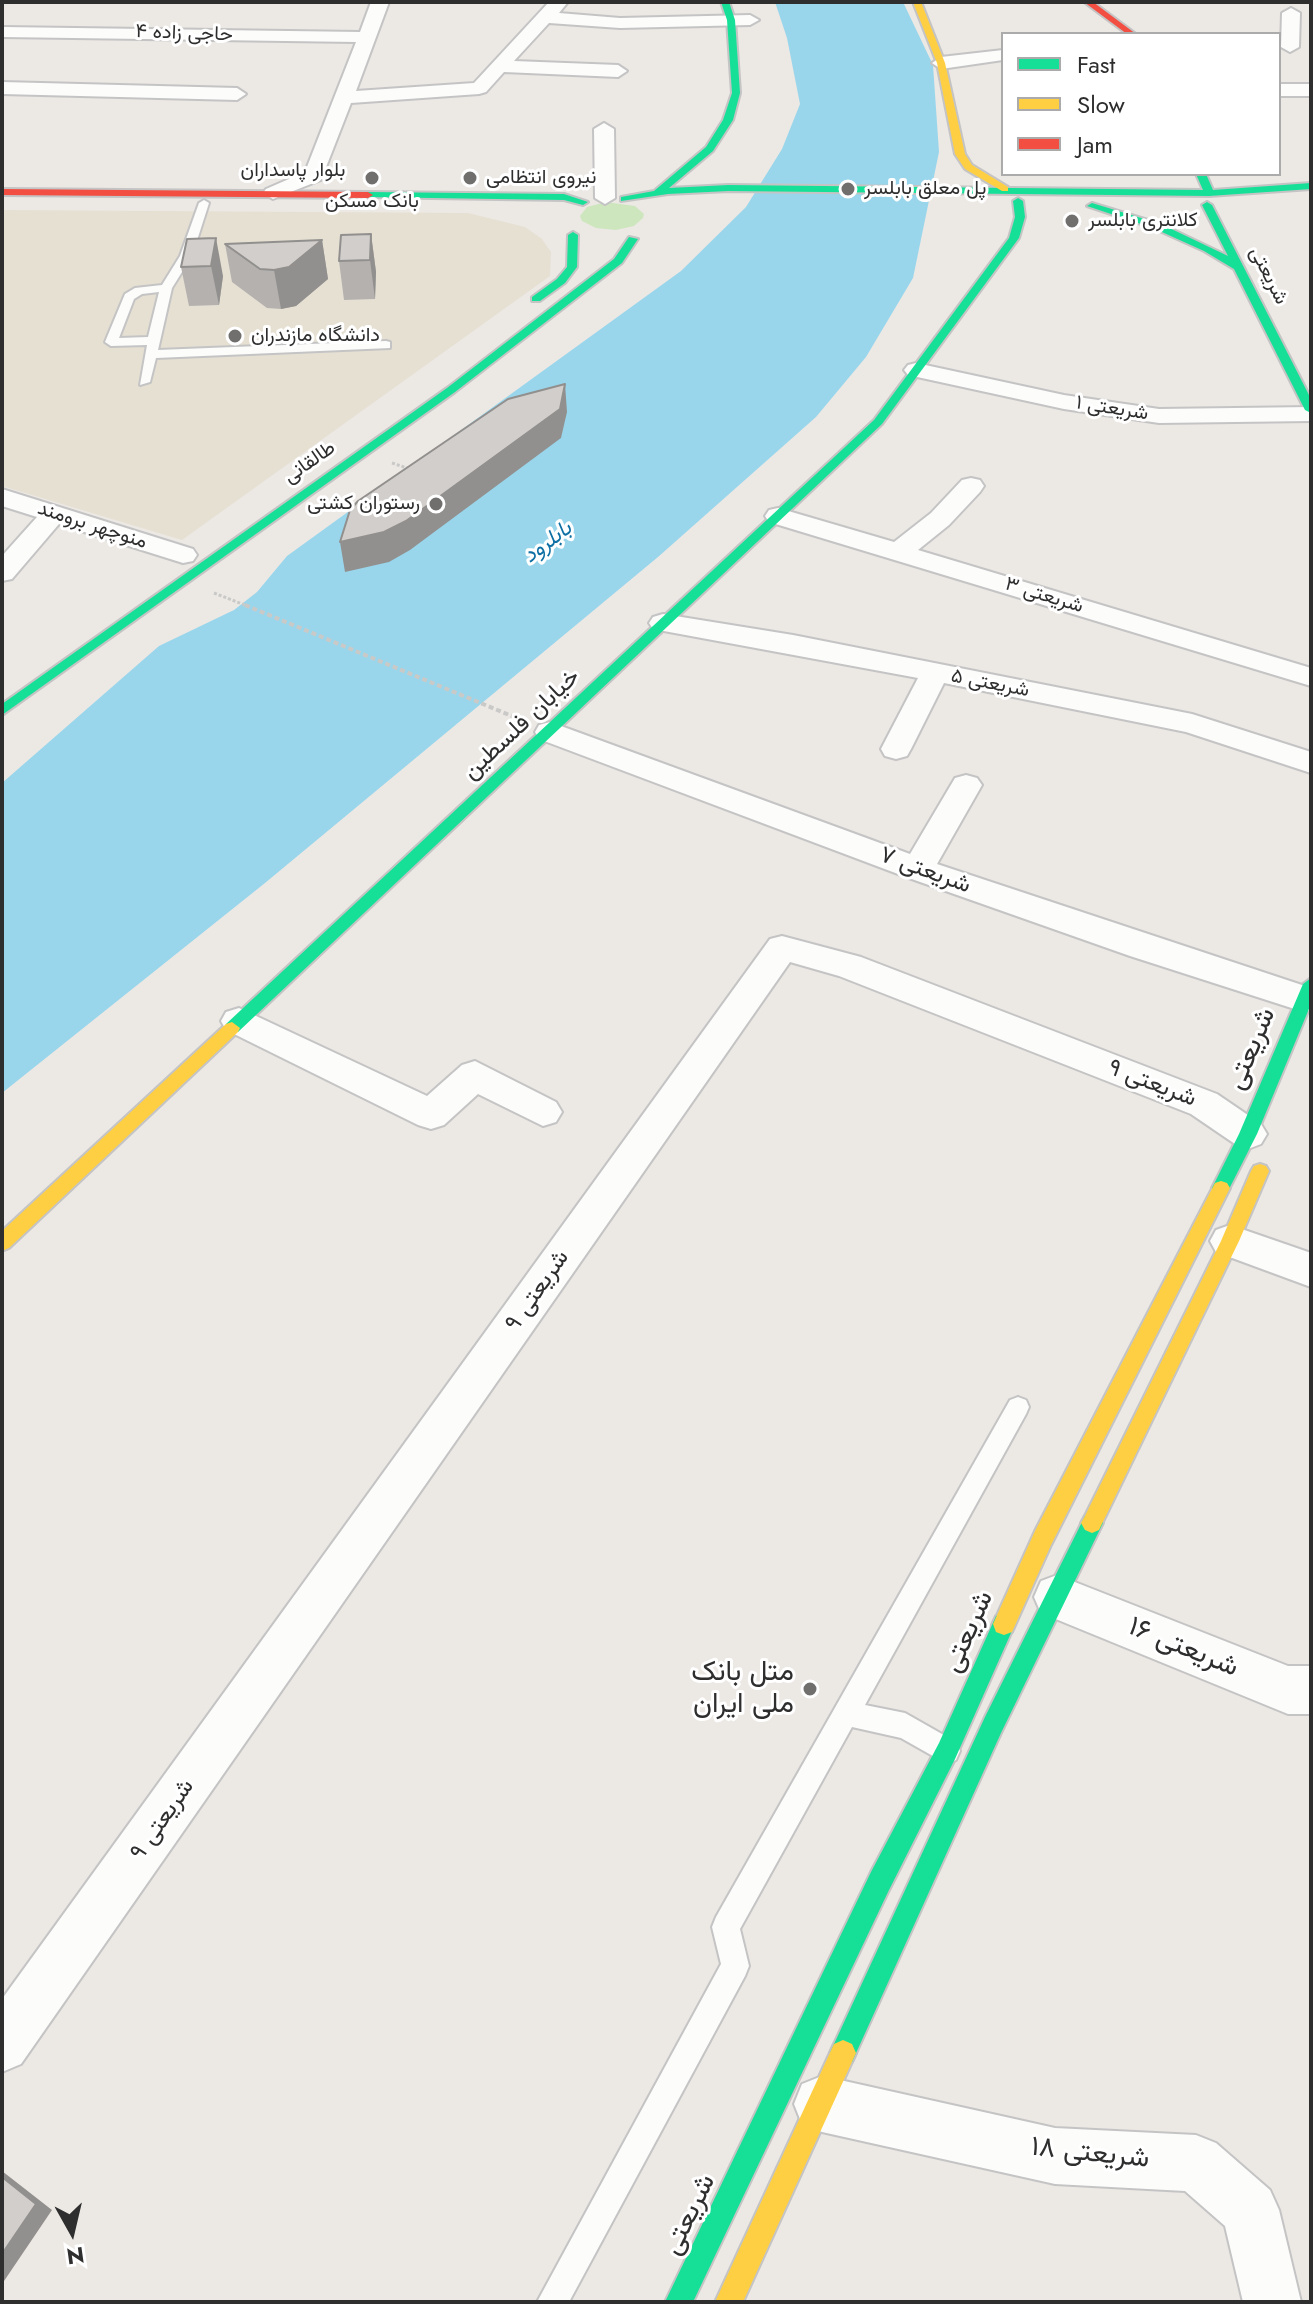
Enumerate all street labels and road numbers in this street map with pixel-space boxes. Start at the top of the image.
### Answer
street label: حاجی زاده ۴ [135,20,233,48]
street label: بلوار پاسداران [241,159,345,183]
street label: شریعتی [1243,243,1293,309]
street label: شریعتی ۱ [1074,391,1150,427]
street label: طالقانی [279,437,341,489]
street label: منوچهر برومند [34,497,150,555]
street label: شریعتی ۳ [1002,573,1086,619]
street label: خیابان فلسطین [457,663,587,787]
street label: شریعتی ۵ [949,665,1031,703]
street label: شریعتی ۷ [875,841,975,901]
street label: شریعتی [1220,1003,1284,1095]
street label: شریعتی ۹ [1104,1054,1200,1114]
street label: شریعتی ۹ [500,1245,576,1337]
street label: شریعتی [936,1586,1002,1678]
street label: شریعتی ۱۶ [1123,1611,1243,1685]
street label: شریعتی ۹ [125,1774,201,1866]
street label: شریعتی ۱۸ [1029,2131,1151,2177]
street label: شریعتی [656,2169,724,2261]

